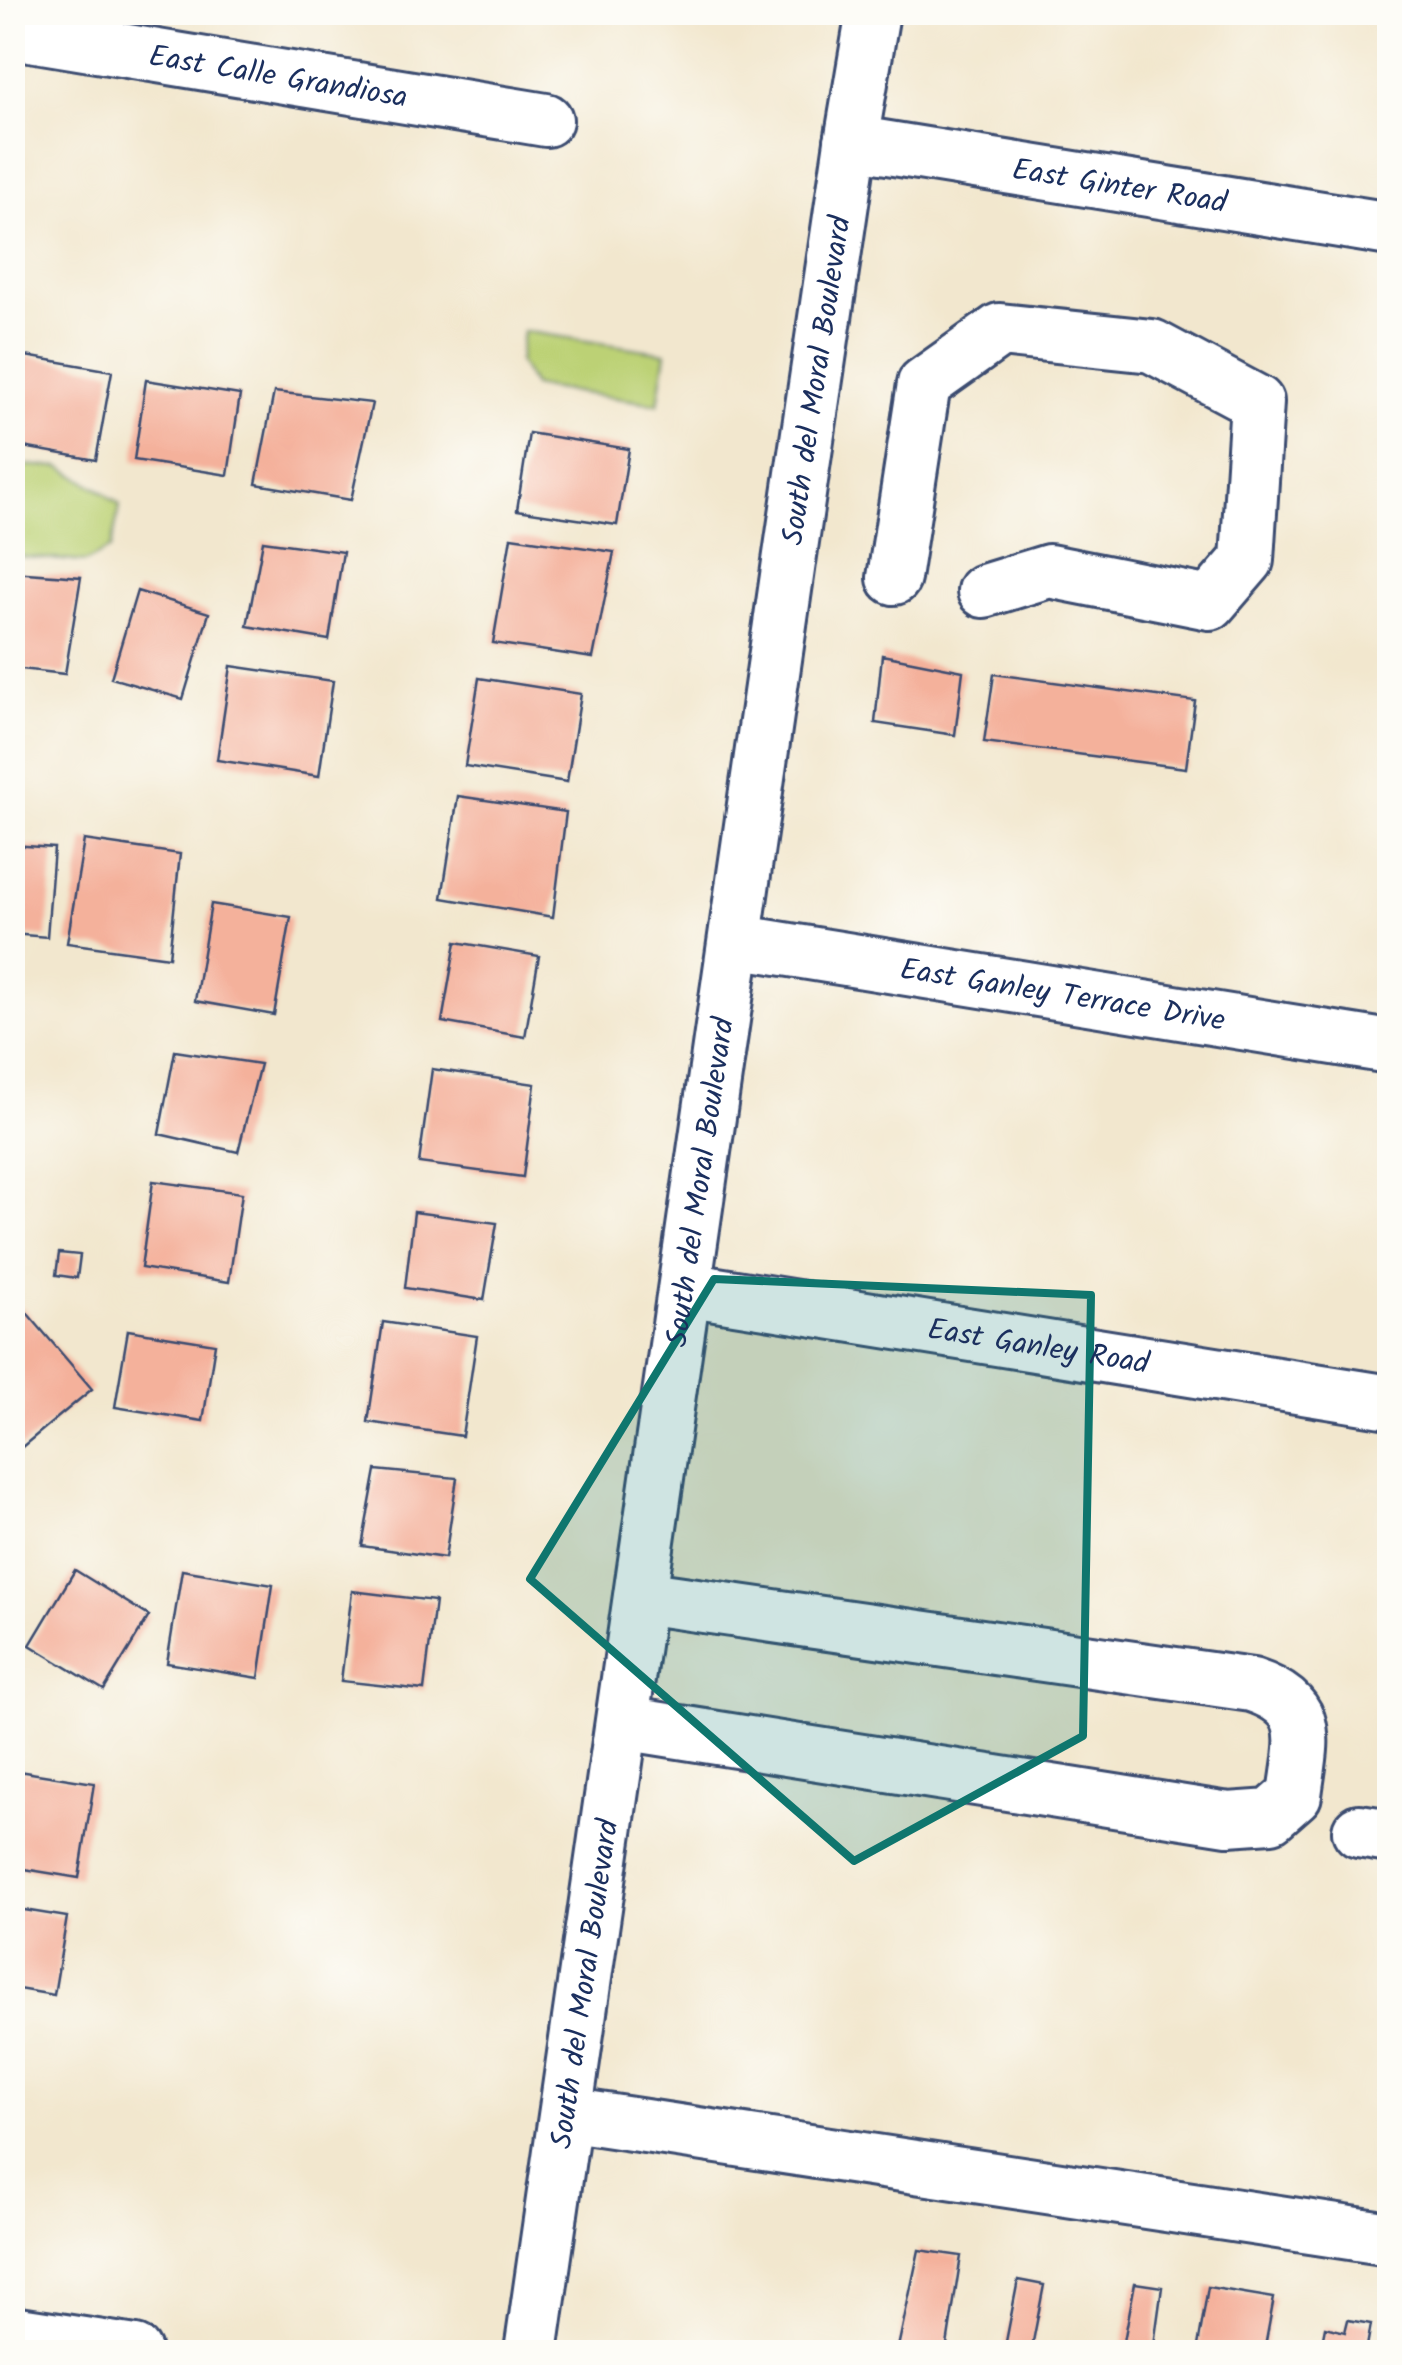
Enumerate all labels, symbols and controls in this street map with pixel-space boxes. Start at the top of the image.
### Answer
street label: East Calle Grandiosa [145,33,411,123]
street label: East Ginter Road [1008,146,1231,228]
street label: South del Moral Boulevard [770,212,866,548]
street label: East Ganley Terrace Drive [896,946,1228,1046]
street label: South del Moral Boulevard [654,1014,749,1350]
street label: East Ganley Road [924,1306,1153,1389]
street label: South del Moral Boulevard [539,1815,634,2152]

